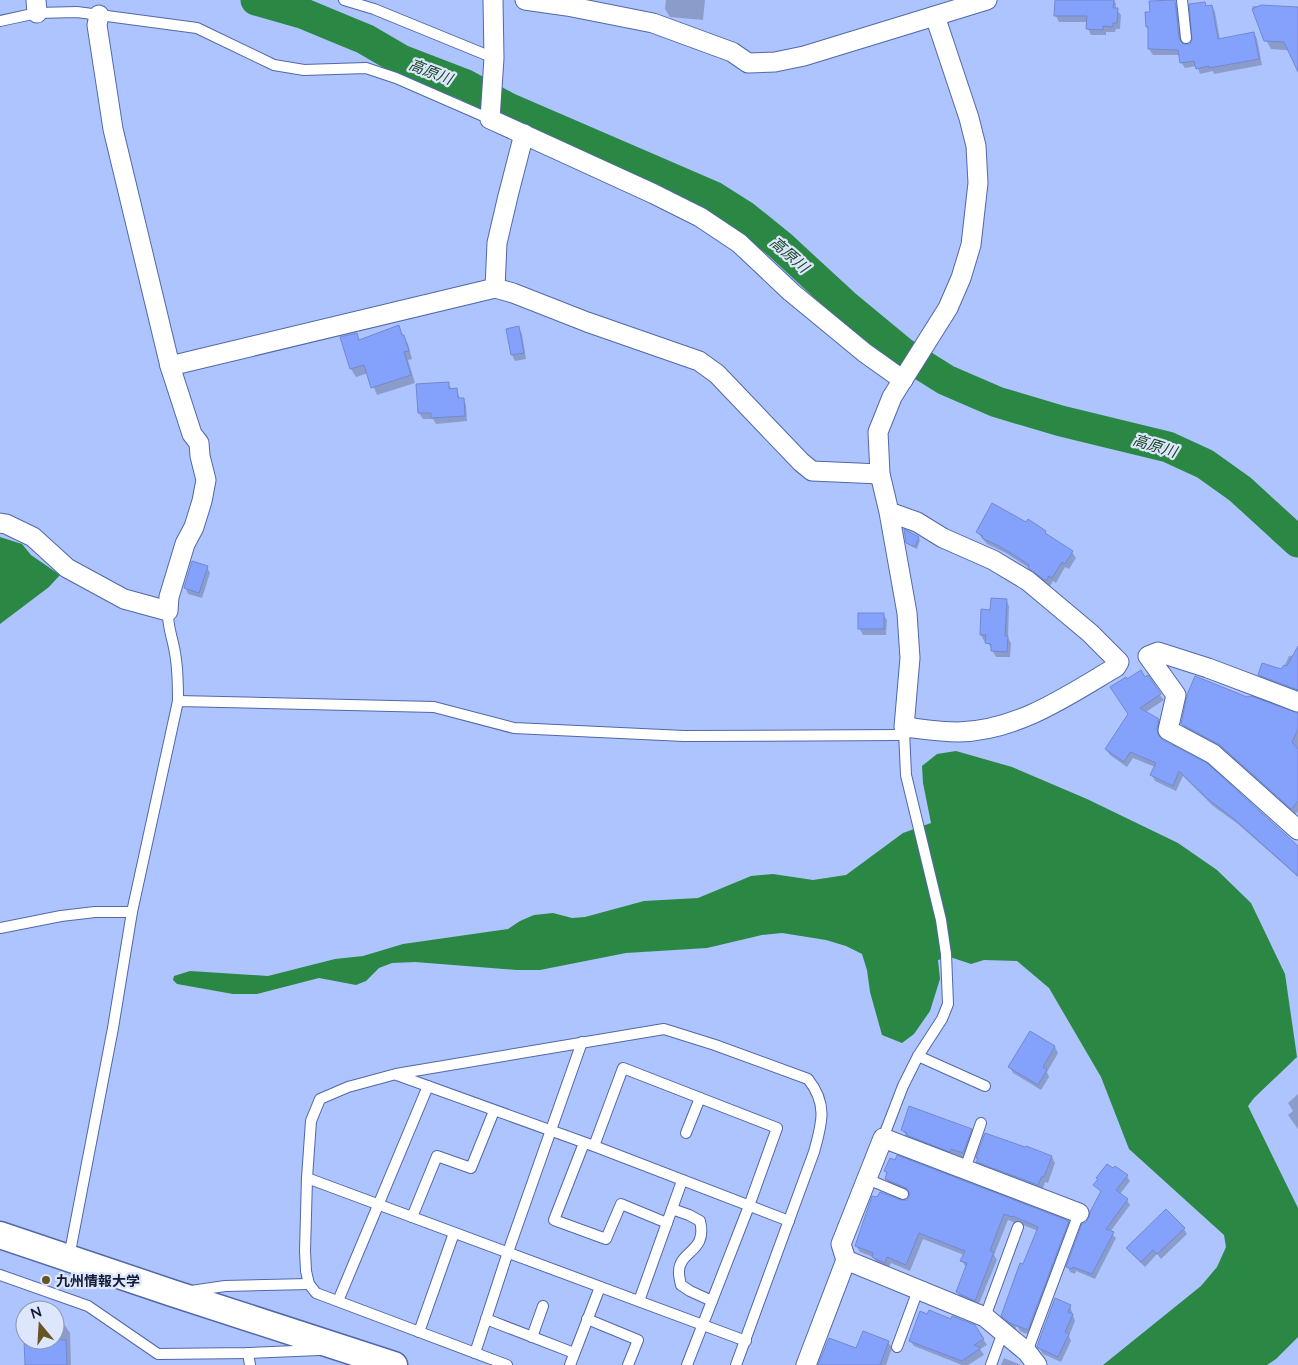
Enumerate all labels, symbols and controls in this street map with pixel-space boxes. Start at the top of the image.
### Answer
water label: 高原川 [407,55,457,88]
water label: 高原川 [767,232,814,277]
water label: 高原川 [1131,430,1181,461]
place label: 九州情報大学 [56,1272,140,1289]
marker: 九州情報大学 [40,1274,52,1286]
north arrow [15,1300,65,1350]
text: N [28,1302,44,1322]

